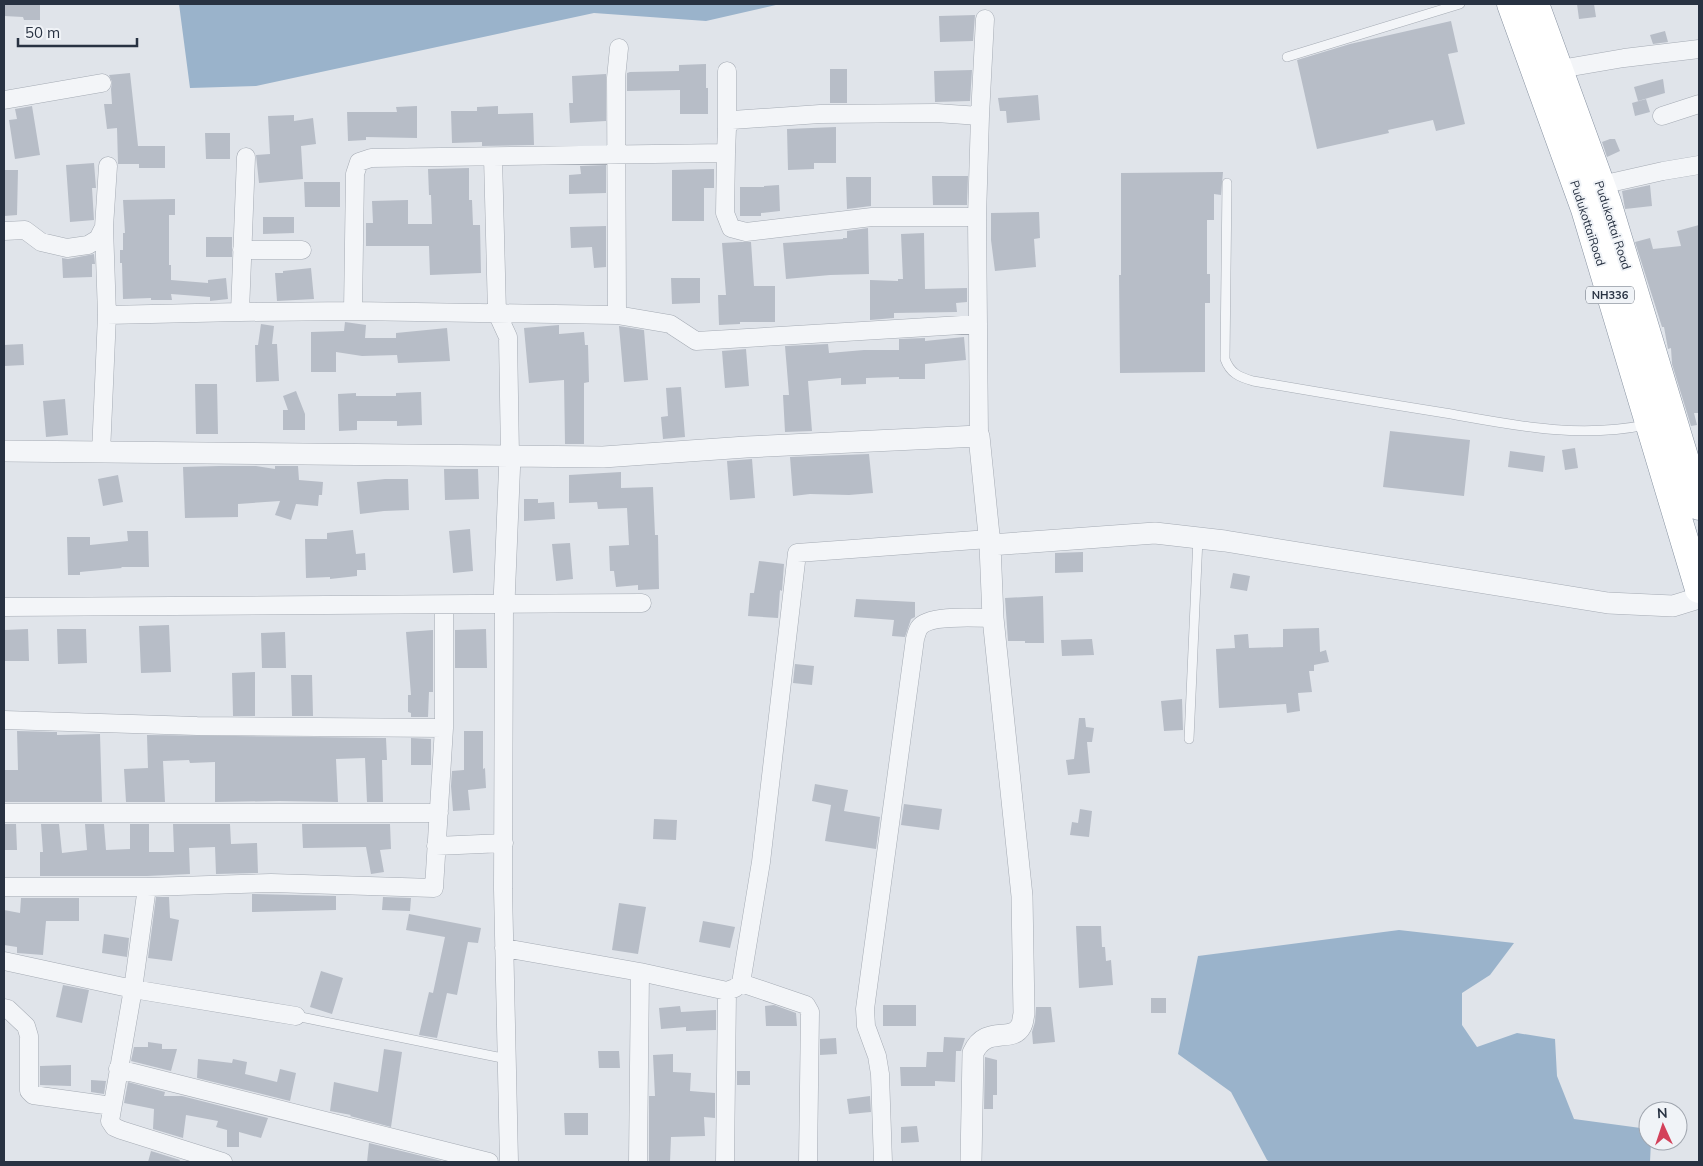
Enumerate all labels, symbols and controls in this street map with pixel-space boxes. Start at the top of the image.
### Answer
scale bar [18,15,136,47]
text: 50 m [25,23,60,42]
street label: PudukottaiRoad [1567,178,1609,268]
street label: Pudukottai Road [1592,179,1634,271]
road number: NH336 [1586,286,1634,304]
north arrow [1638,1101,1688,1151]
text: N [1657,1104,1668,1122]

